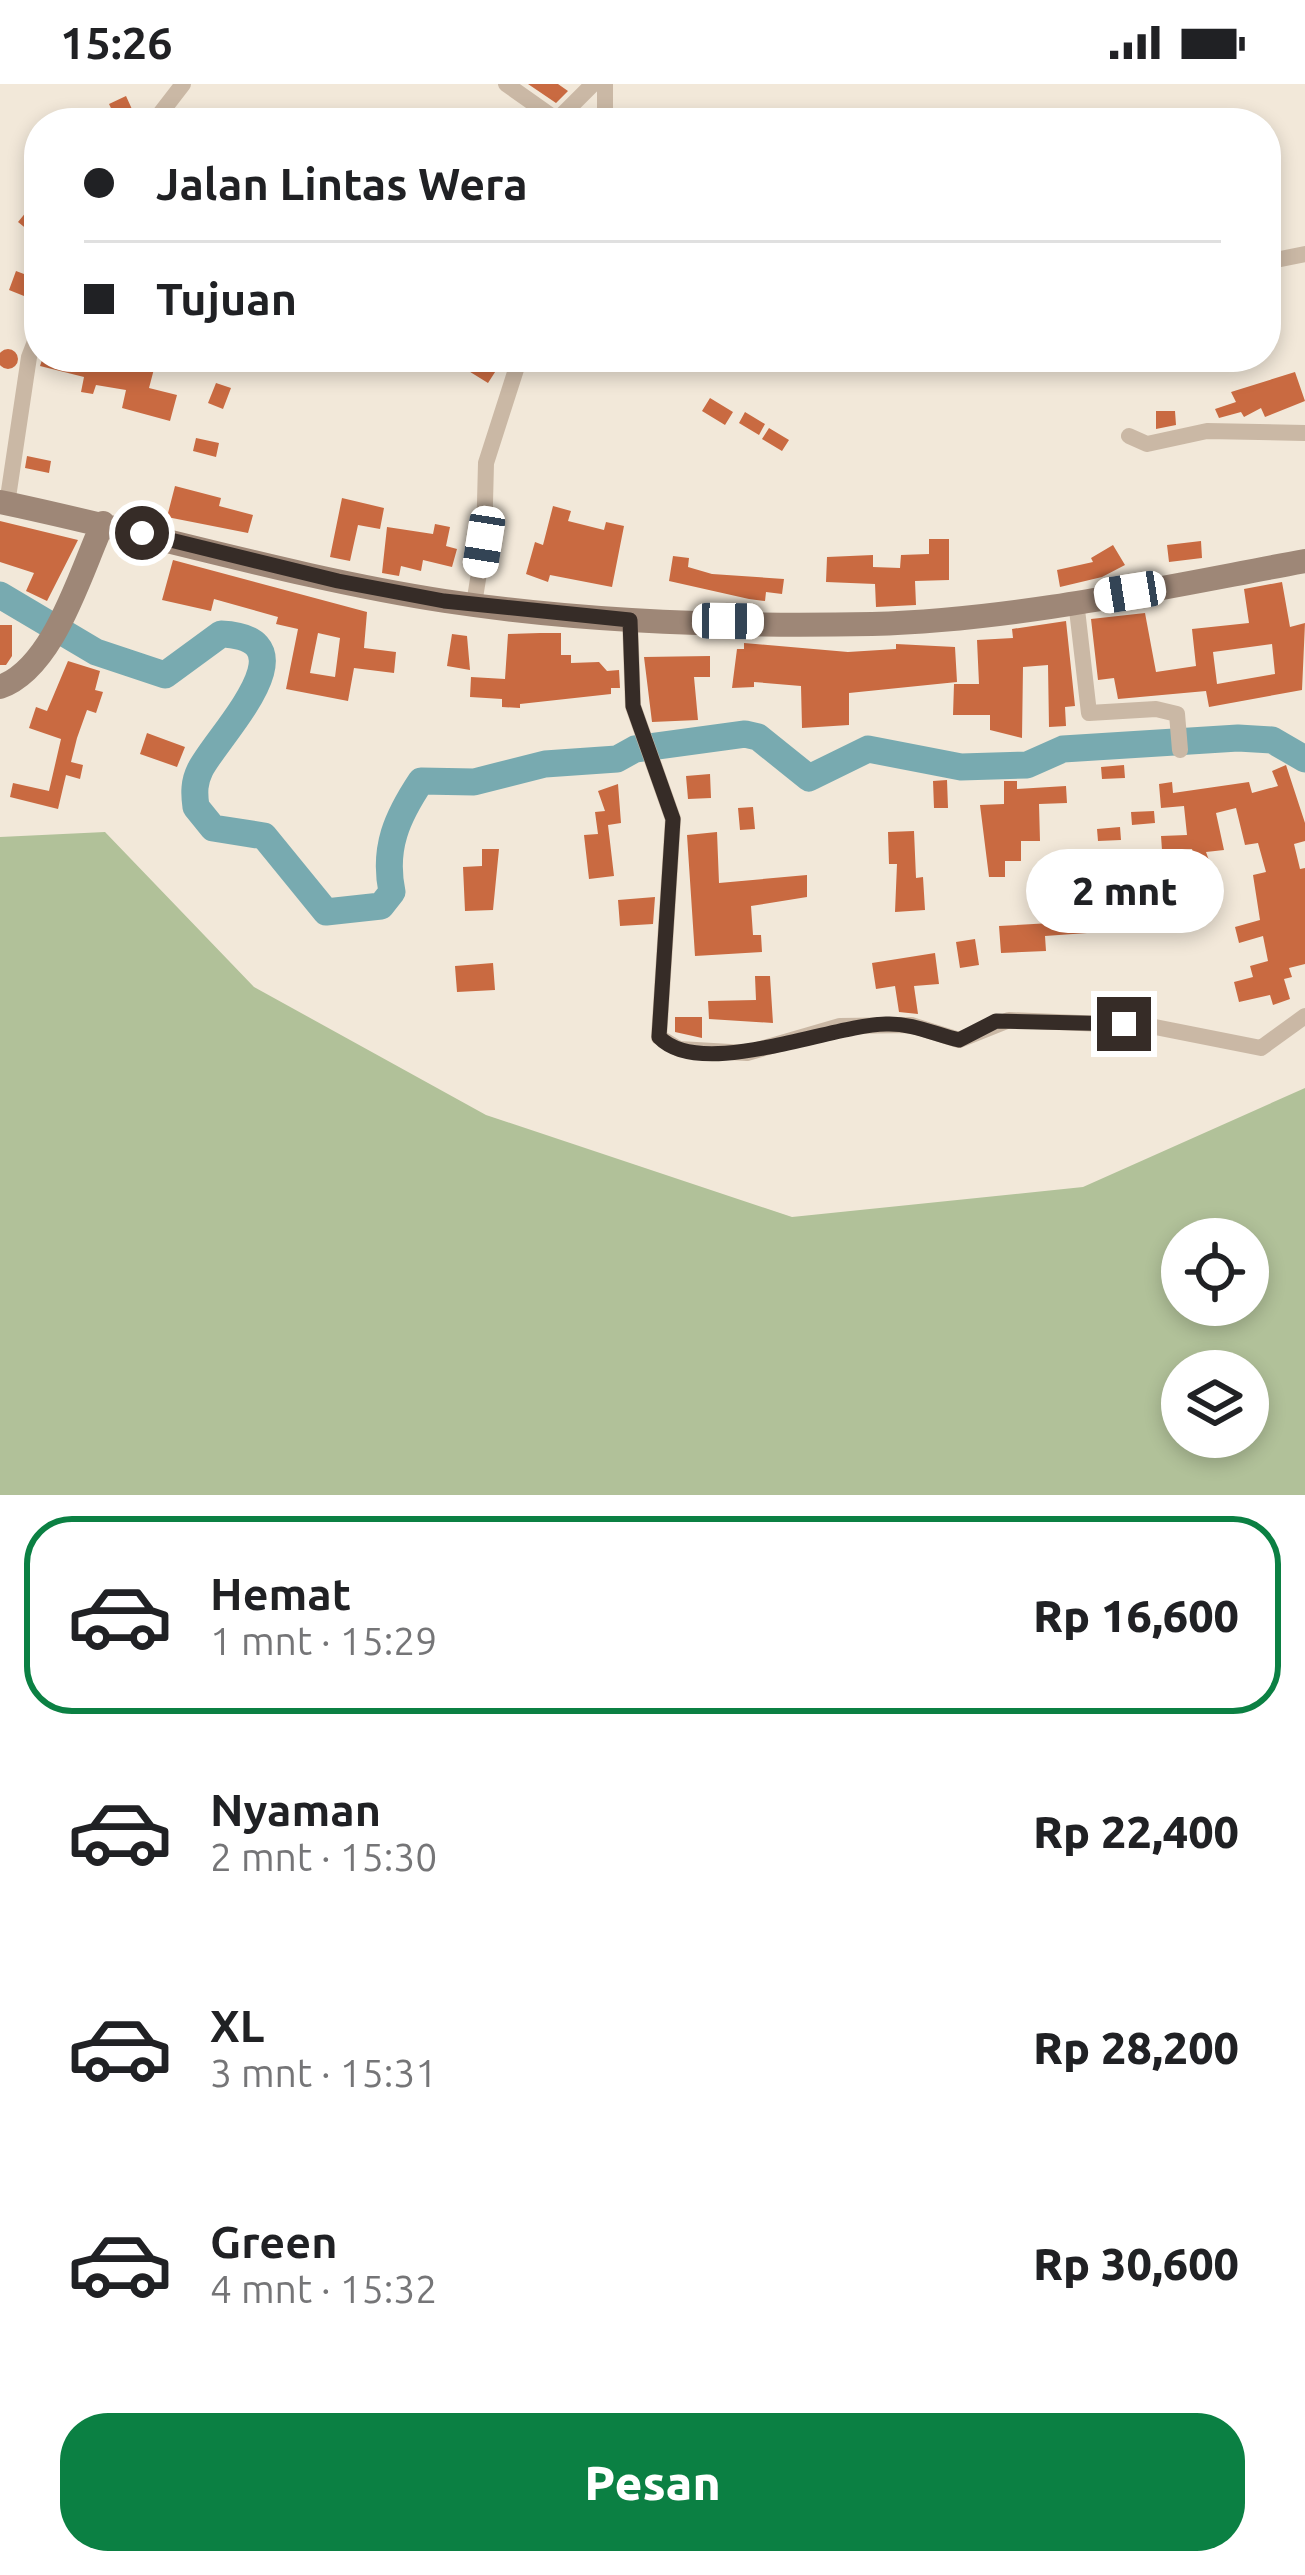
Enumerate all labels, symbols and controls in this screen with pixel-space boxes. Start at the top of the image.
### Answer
text: 15:26 [60,17,173,68]
text: Jalan Lintas Wera [156,158,528,209]
text: Tujuan [156,273,297,324]
car [461,504,507,580]
route start [115,506,169,560]
car [1092,569,1168,615]
car [692,602,764,640]
callout: 2 mnt [1025,850,1223,934]
text: 2 mnt [1072,869,1178,912]
route end [1097,997,1151,1051]
map controls [1161,1218,1269,1458]
button: locate [1161,1218,1269,1326]
button: layers [1161,1350,1269,1458]
icon: car [66,1561,174,1669]
text: Hemat [210,1568,351,1619]
text: Rp 16,600 [1033,1590,1239,1641]
text: 1 mnt · 15:29 [210,1619,437,1662]
icon: car [66,1777,174,1885]
text: Nyaman [210,1784,381,1835]
text: Rp 22,400 [1033,1806,1239,1857]
text: 2 mnt · 15:30 [210,1835,437,1878]
icon: car [66,1993,174,2101]
text: XL [210,2000,264,2051]
text: Rp 28,200 [1033,2022,1239,2073]
text: 3 mnt · 15:31 [210,2051,437,2094]
icon: car [66,2209,174,2317]
text: Green [210,2216,337,2267]
text: Rp 30,600 [1033,2238,1239,2289]
text: 4 mnt · 15:32 [210,2267,437,2310]
button: Pesan [60,2413,1245,2551]

